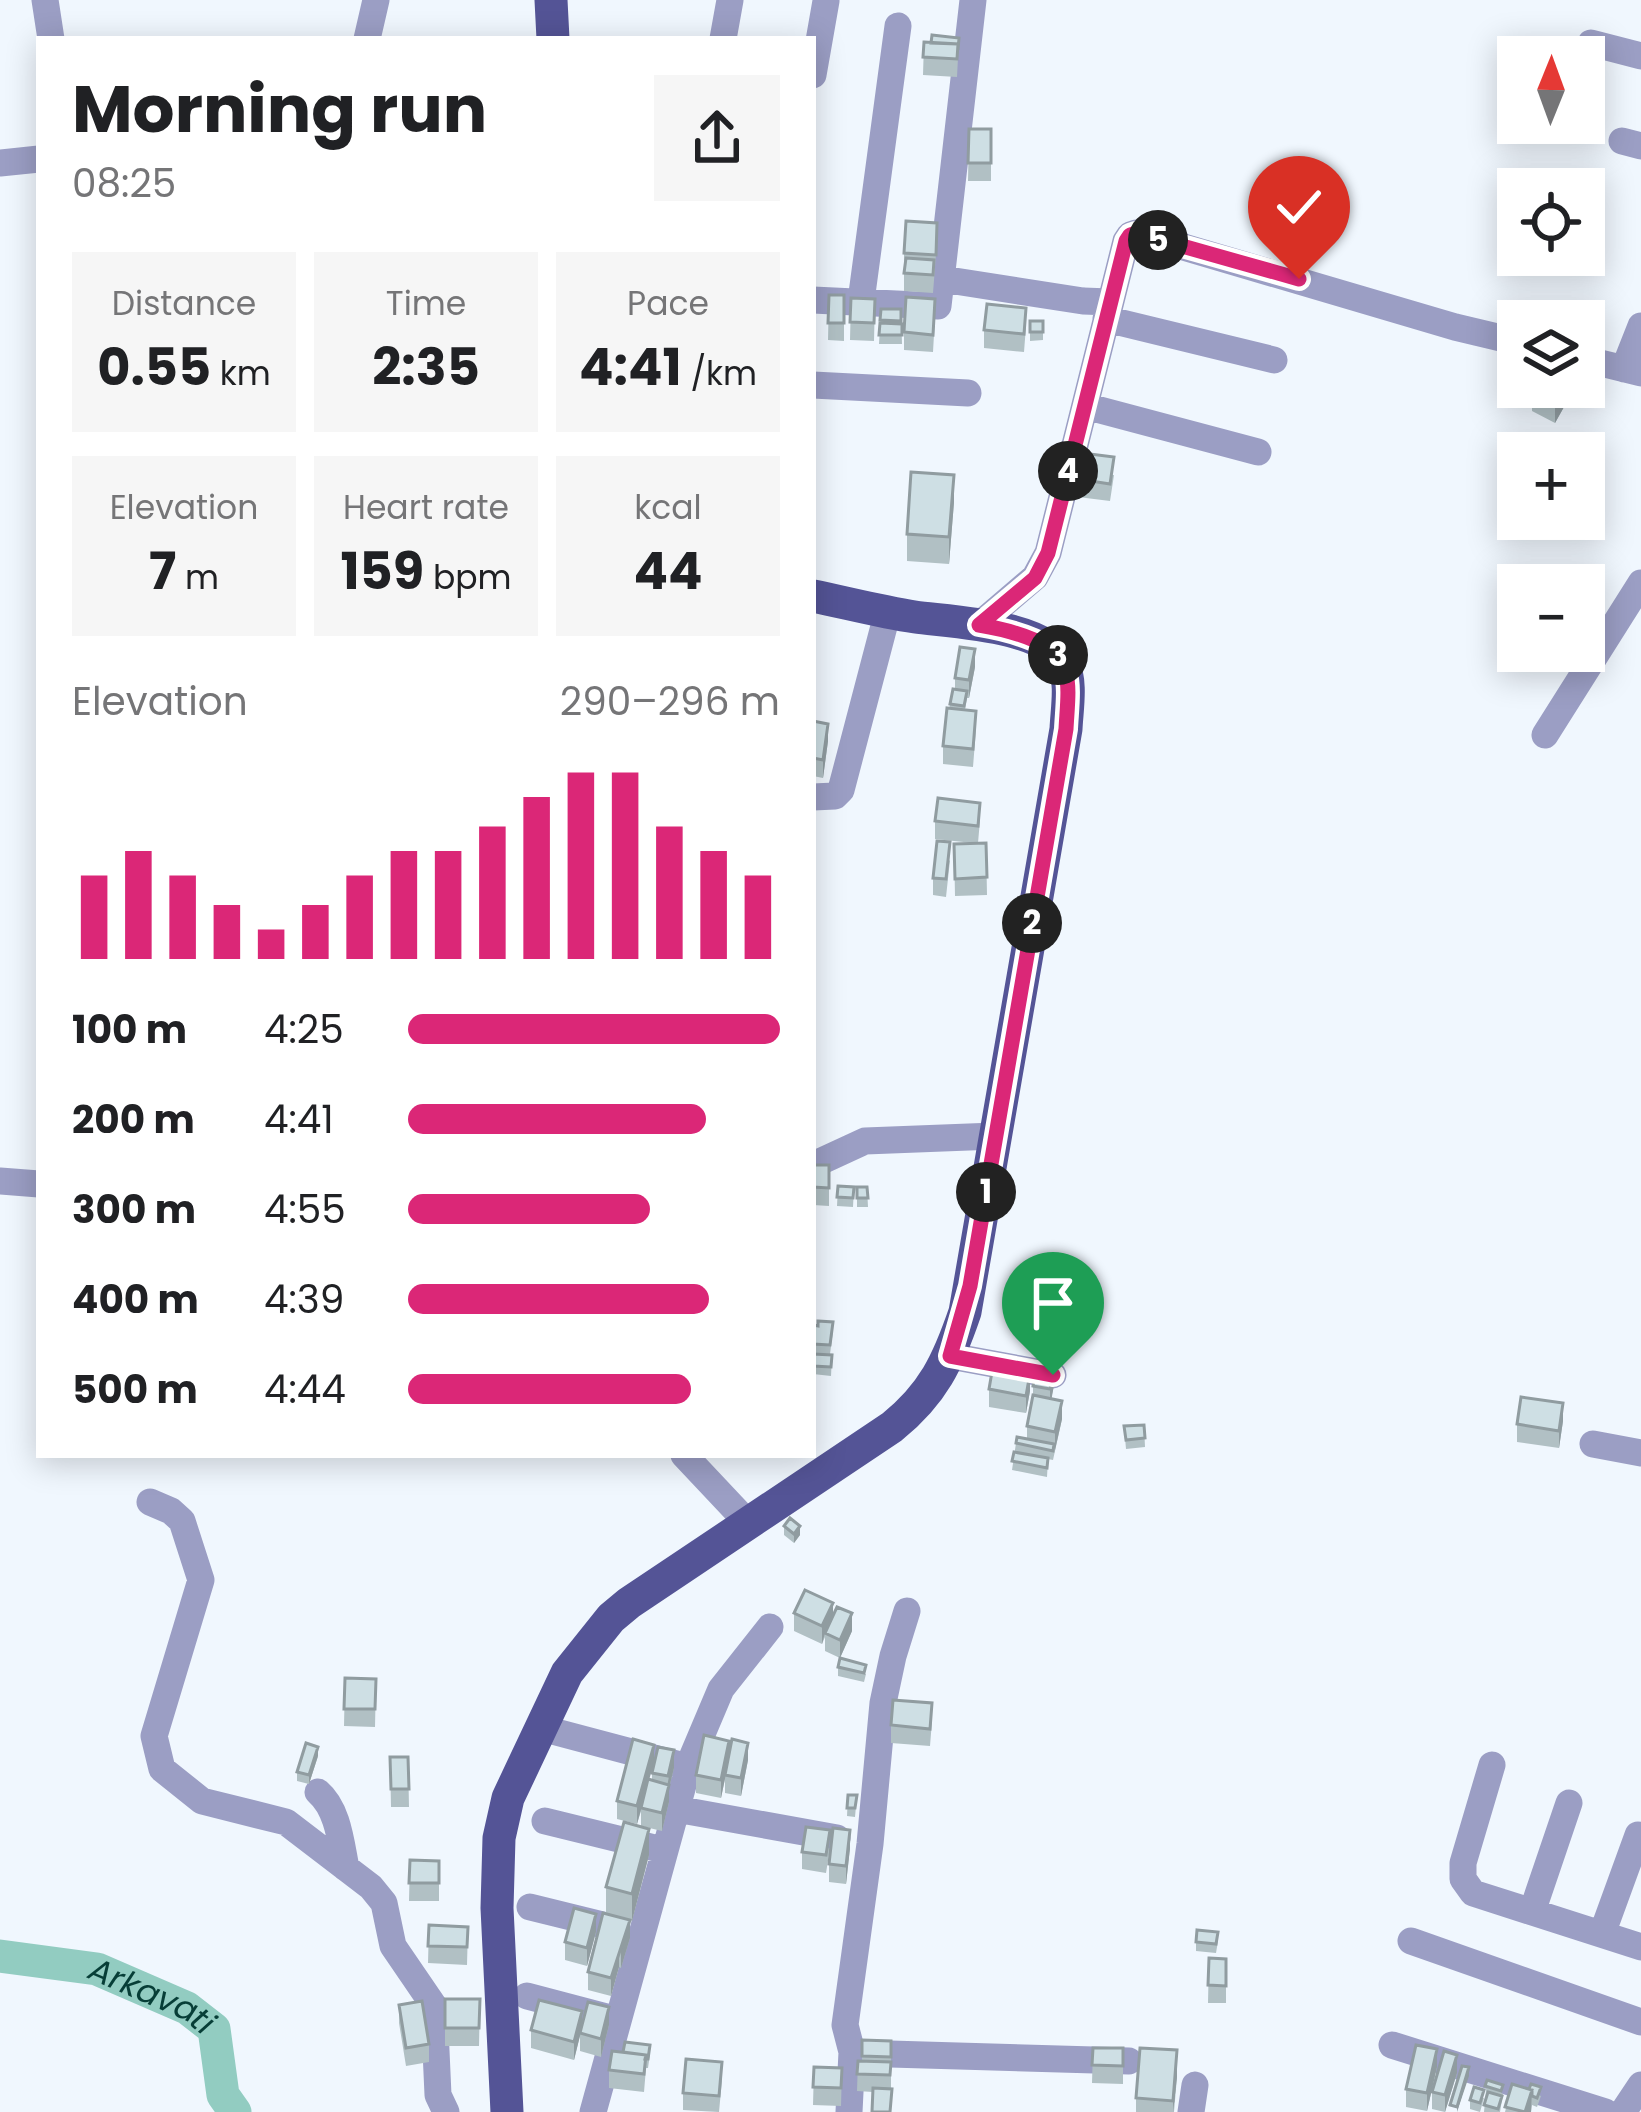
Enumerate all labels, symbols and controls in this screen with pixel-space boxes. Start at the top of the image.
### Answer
north arrow [1497,36,1605,144]
map controls [1497,36,1605,672]
text: Morning run [72,63,487,155]
button: share [654,75,780,201]
text: 08:25 [72,156,176,211]
pin [1248,156,1350,279]
button: locate [1497,168,1605,276]
icon: check [1266,174,1332,240]
pin: 5 [1128,210,1188,270]
text: 5 [1147,216,1169,263]
text: Distance [112,280,256,327]
text: Time [386,280,466,327]
text: Pace [627,280,709,327]
button: layers [1497,300,1605,408]
text: 0.55 [97,331,211,403]
text: 2:35 [372,331,480,403]
text: 4:41 [579,331,682,403]
text: km [211,350,271,397]
text: /km [682,350,757,397]
button: + [1497,432,1605,540]
pin: 4 [1038,441,1098,501]
text: 4 [1057,447,1079,494]
text: Elevation [110,484,258,531]
text: Heart rate [343,484,509,531]
text: kcal [634,484,702,531]
text: 7 [149,535,176,607]
text: 159 [340,535,424,607]
text: 44 [633,535,703,607]
text: m [176,554,219,601]
text: bpm [424,554,512,601]
button: − [1497,564,1605,672]
pin: 3 [1028,625,1088,685]
text: 3 [1048,631,1068,678]
text: Elevation [72,674,248,729]
text: 290–296 m [560,674,780,729]
pin: 2 [1002,893,1062,953]
text: 2 [1023,899,1041,946]
text: 100 m [72,1002,187,1057]
text: 4:25 [264,1002,344,1057]
text: 200 m [72,1092,195,1147]
text: 4:41 [264,1092,334,1147]
pin: 1 [956,1162,1016,1222]
text: 1 [980,1168,992,1215]
text: 300 m [72,1182,196,1237]
text: 4:55 [264,1182,346,1237]
pin [1002,1252,1104,1375]
icon: arrive [1020,1270,1086,1336]
text: 400 m [72,1272,199,1327]
text: 4:39 [264,1272,344,1327]
text: 500 m [72,1362,198,1417]
text: 4:44 [264,1362,346,1417]
water label: Arkavati [81,1945,226,2046]

